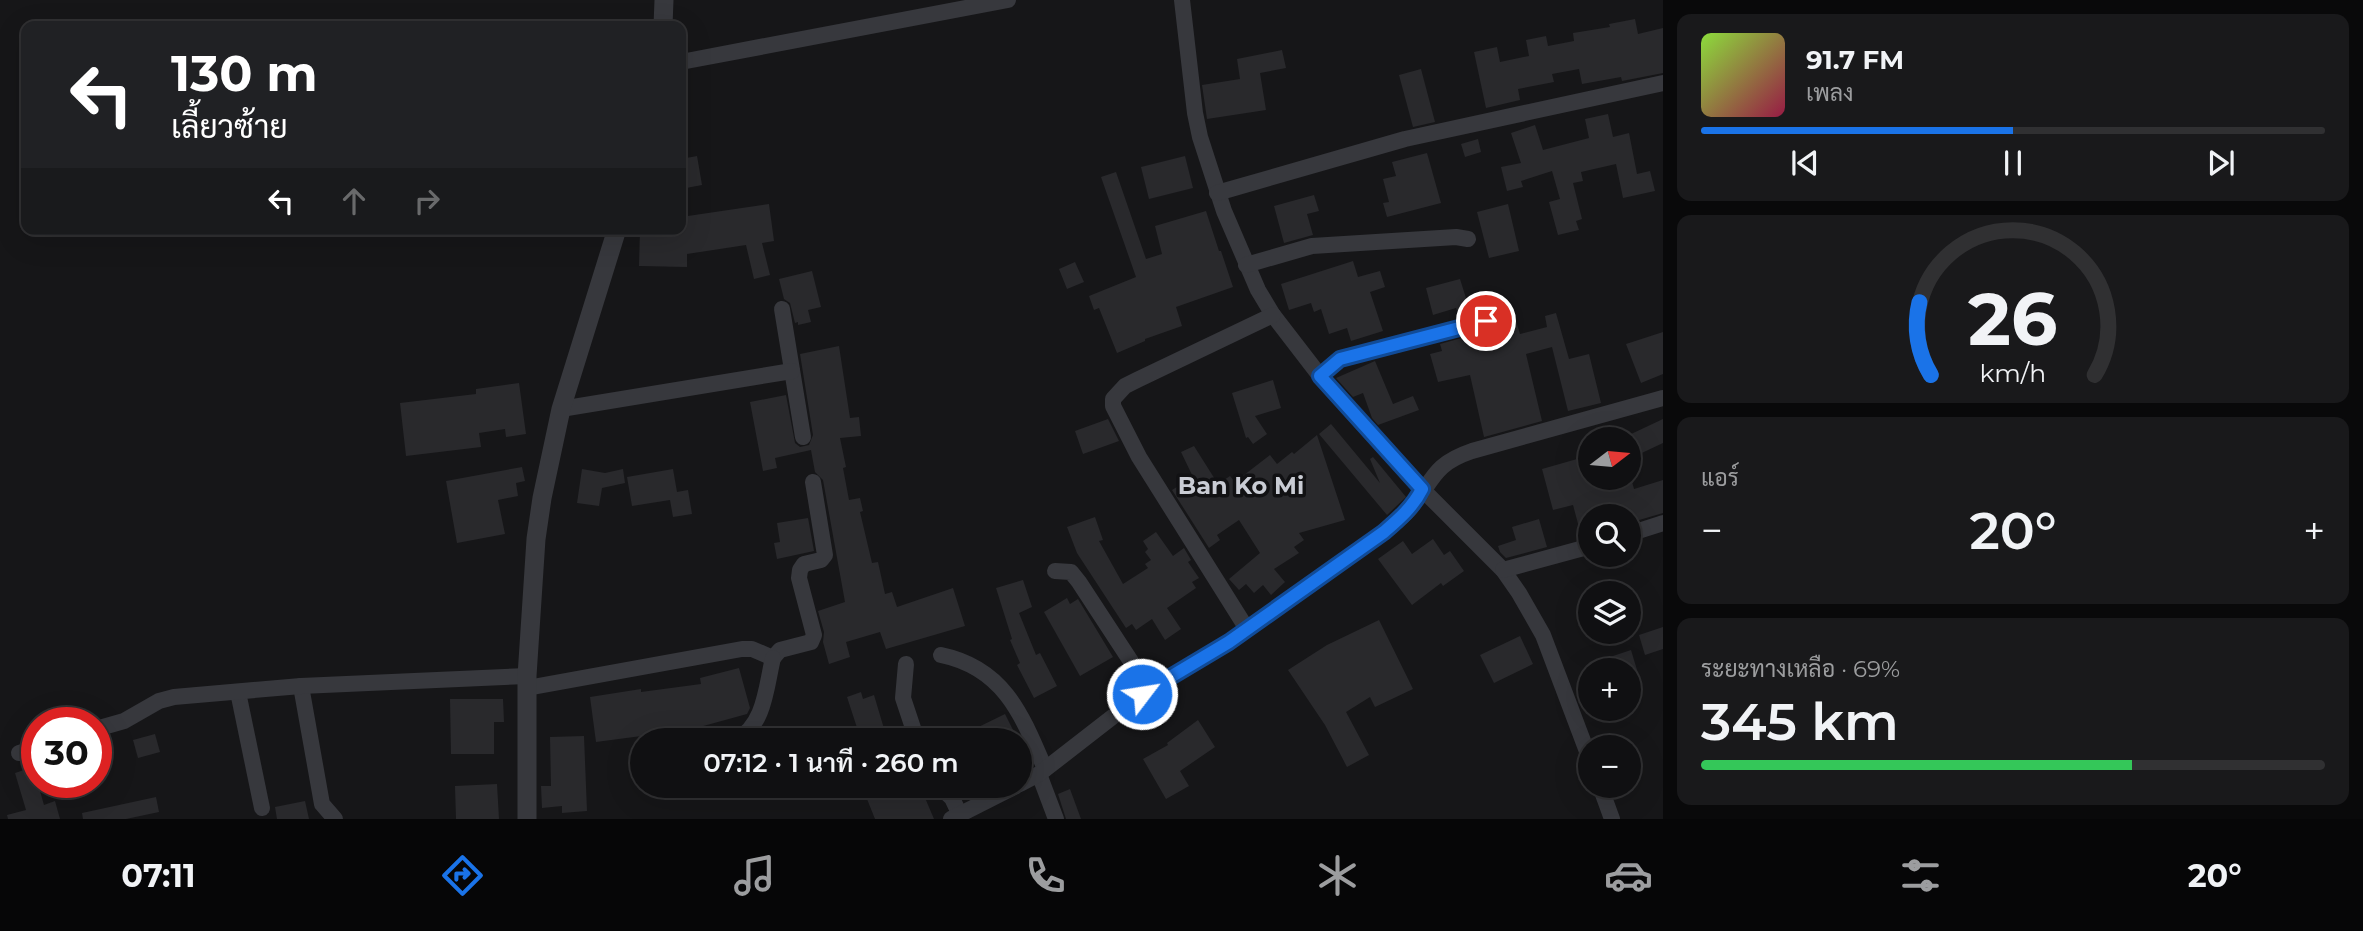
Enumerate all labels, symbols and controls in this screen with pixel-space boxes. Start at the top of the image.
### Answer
text: 130 m [171,44,318,103]
text: 91.7 FM [1806,44,1904,76]
icon: left [56,49,147,140]
text: เพลง [1806,79,1853,107]
text: เลี้ยวซ้าย [171,107,288,146]
icon: previous [1786,144,1824,182]
icon: pause [1994,144,2032,182]
icon: next [2202,144,2240,182]
icon: left [262,182,300,220]
icon: ahead [335,182,373,220]
icon: right [408,182,446,220]
text: 26 [1968,275,2058,363]
pin [1456,291,1516,351]
icon: arrive [1467,302,1505,340]
text: km/h [1980,358,2046,388]
north arrow [1578,427,1642,490]
map controls [1578,427,1641,798]
text: แอร์ [1701,464,1739,492]
district label: Ban Ko Mi [1178,471,1304,500]
text: 20° [1969,499,2057,562]
button: search [1578,504,1641,567]
text: − [1701,507,1723,554]
text: + [2303,507,2325,554]
button: layers [1578,581,1641,644]
text: ระยะทางเหลือ · 69% [1701,655,1900,683]
position arrow [1105,657,1179,731]
button: + [1578,658,1641,721]
text: 345 km [1701,690,1899,753]
speed limit sign: 30 [21,707,112,798]
button: − [1578,735,1641,798]
text: 07:12 · 1 นาที · 260 m [703,747,959,779]
icon: directions [438,851,487,900]
icon: music [730,851,779,900]
icon: phone [1021,851,1070,900]
icon: climate [1313,851,1362,900]
icon: car [1604,851,1653,900]
icon: filters [1896,851,1945,900]
text: 07:11 [121,856,196,895]
text: 20° [2188,856,2242,895]

